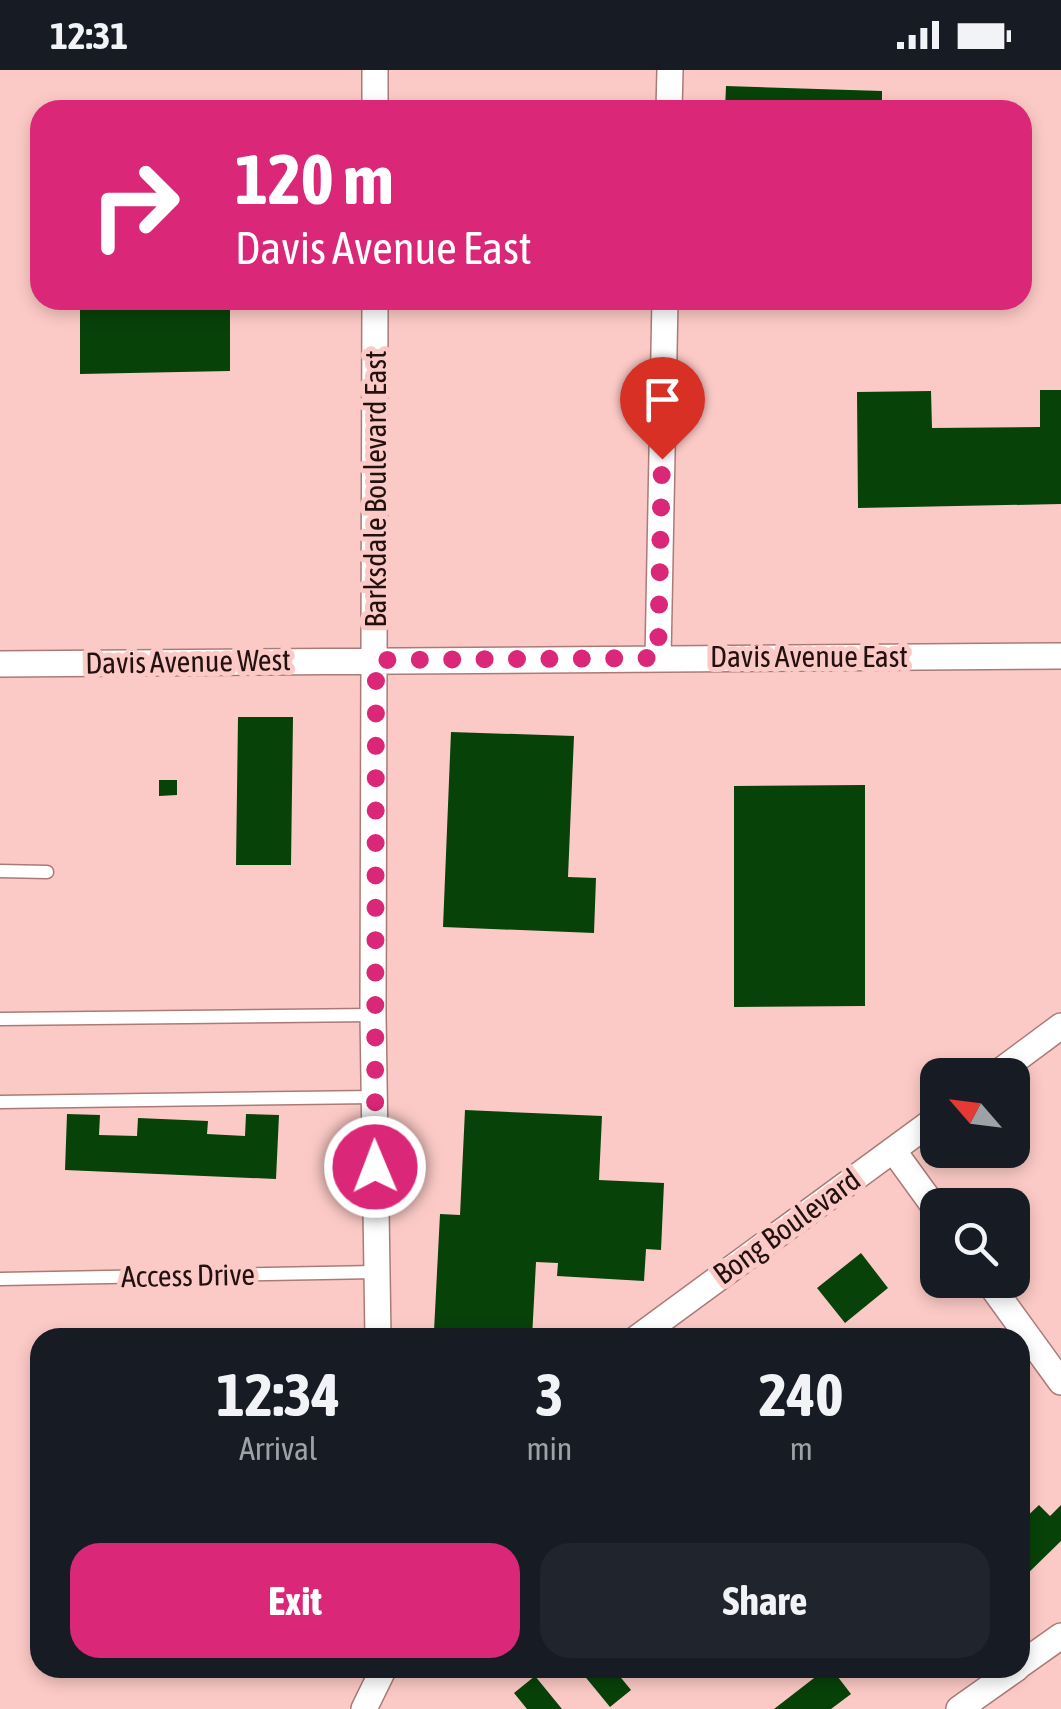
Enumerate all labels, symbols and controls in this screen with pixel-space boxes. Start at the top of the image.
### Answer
text: 12:31 [50,14,128,57]
text: 120 m [235,139,394,219]
icon: right [70,140,200,270]
text: Davis Avenue East [235,222,532,274]
street label: Barksdale Boulevard East [358,350,392,628]
pin [620,357,705,460]
icon: arrive [635,372,690,427]
street label: Davis Avenue East [710,639,908,673]
street label: Davis Avenue West [85,642,291,680]
north arrow [920,1058,1030,1168]
map controls [920,1058,1030,1298]
position arrow [323,1115,427,1219]
street label: Bong Boulevard [707,1162,866,1291]
button: search [920,1188,1030,1298]
street label: Access Drive [121,1257,255,1293]
text: 12:34 [216,1360,340,1429]
text: 3 [535,1360,564,1429]
text: 240 [759,1360,843,1429]
text: Arrival [239,1430,317,1467]
text: min [526,1430,572,1467]
text: m [790,1430,813,1467]
button: Exit [70,1543,520,1658]
button: Share [540,1543,990,1658]

